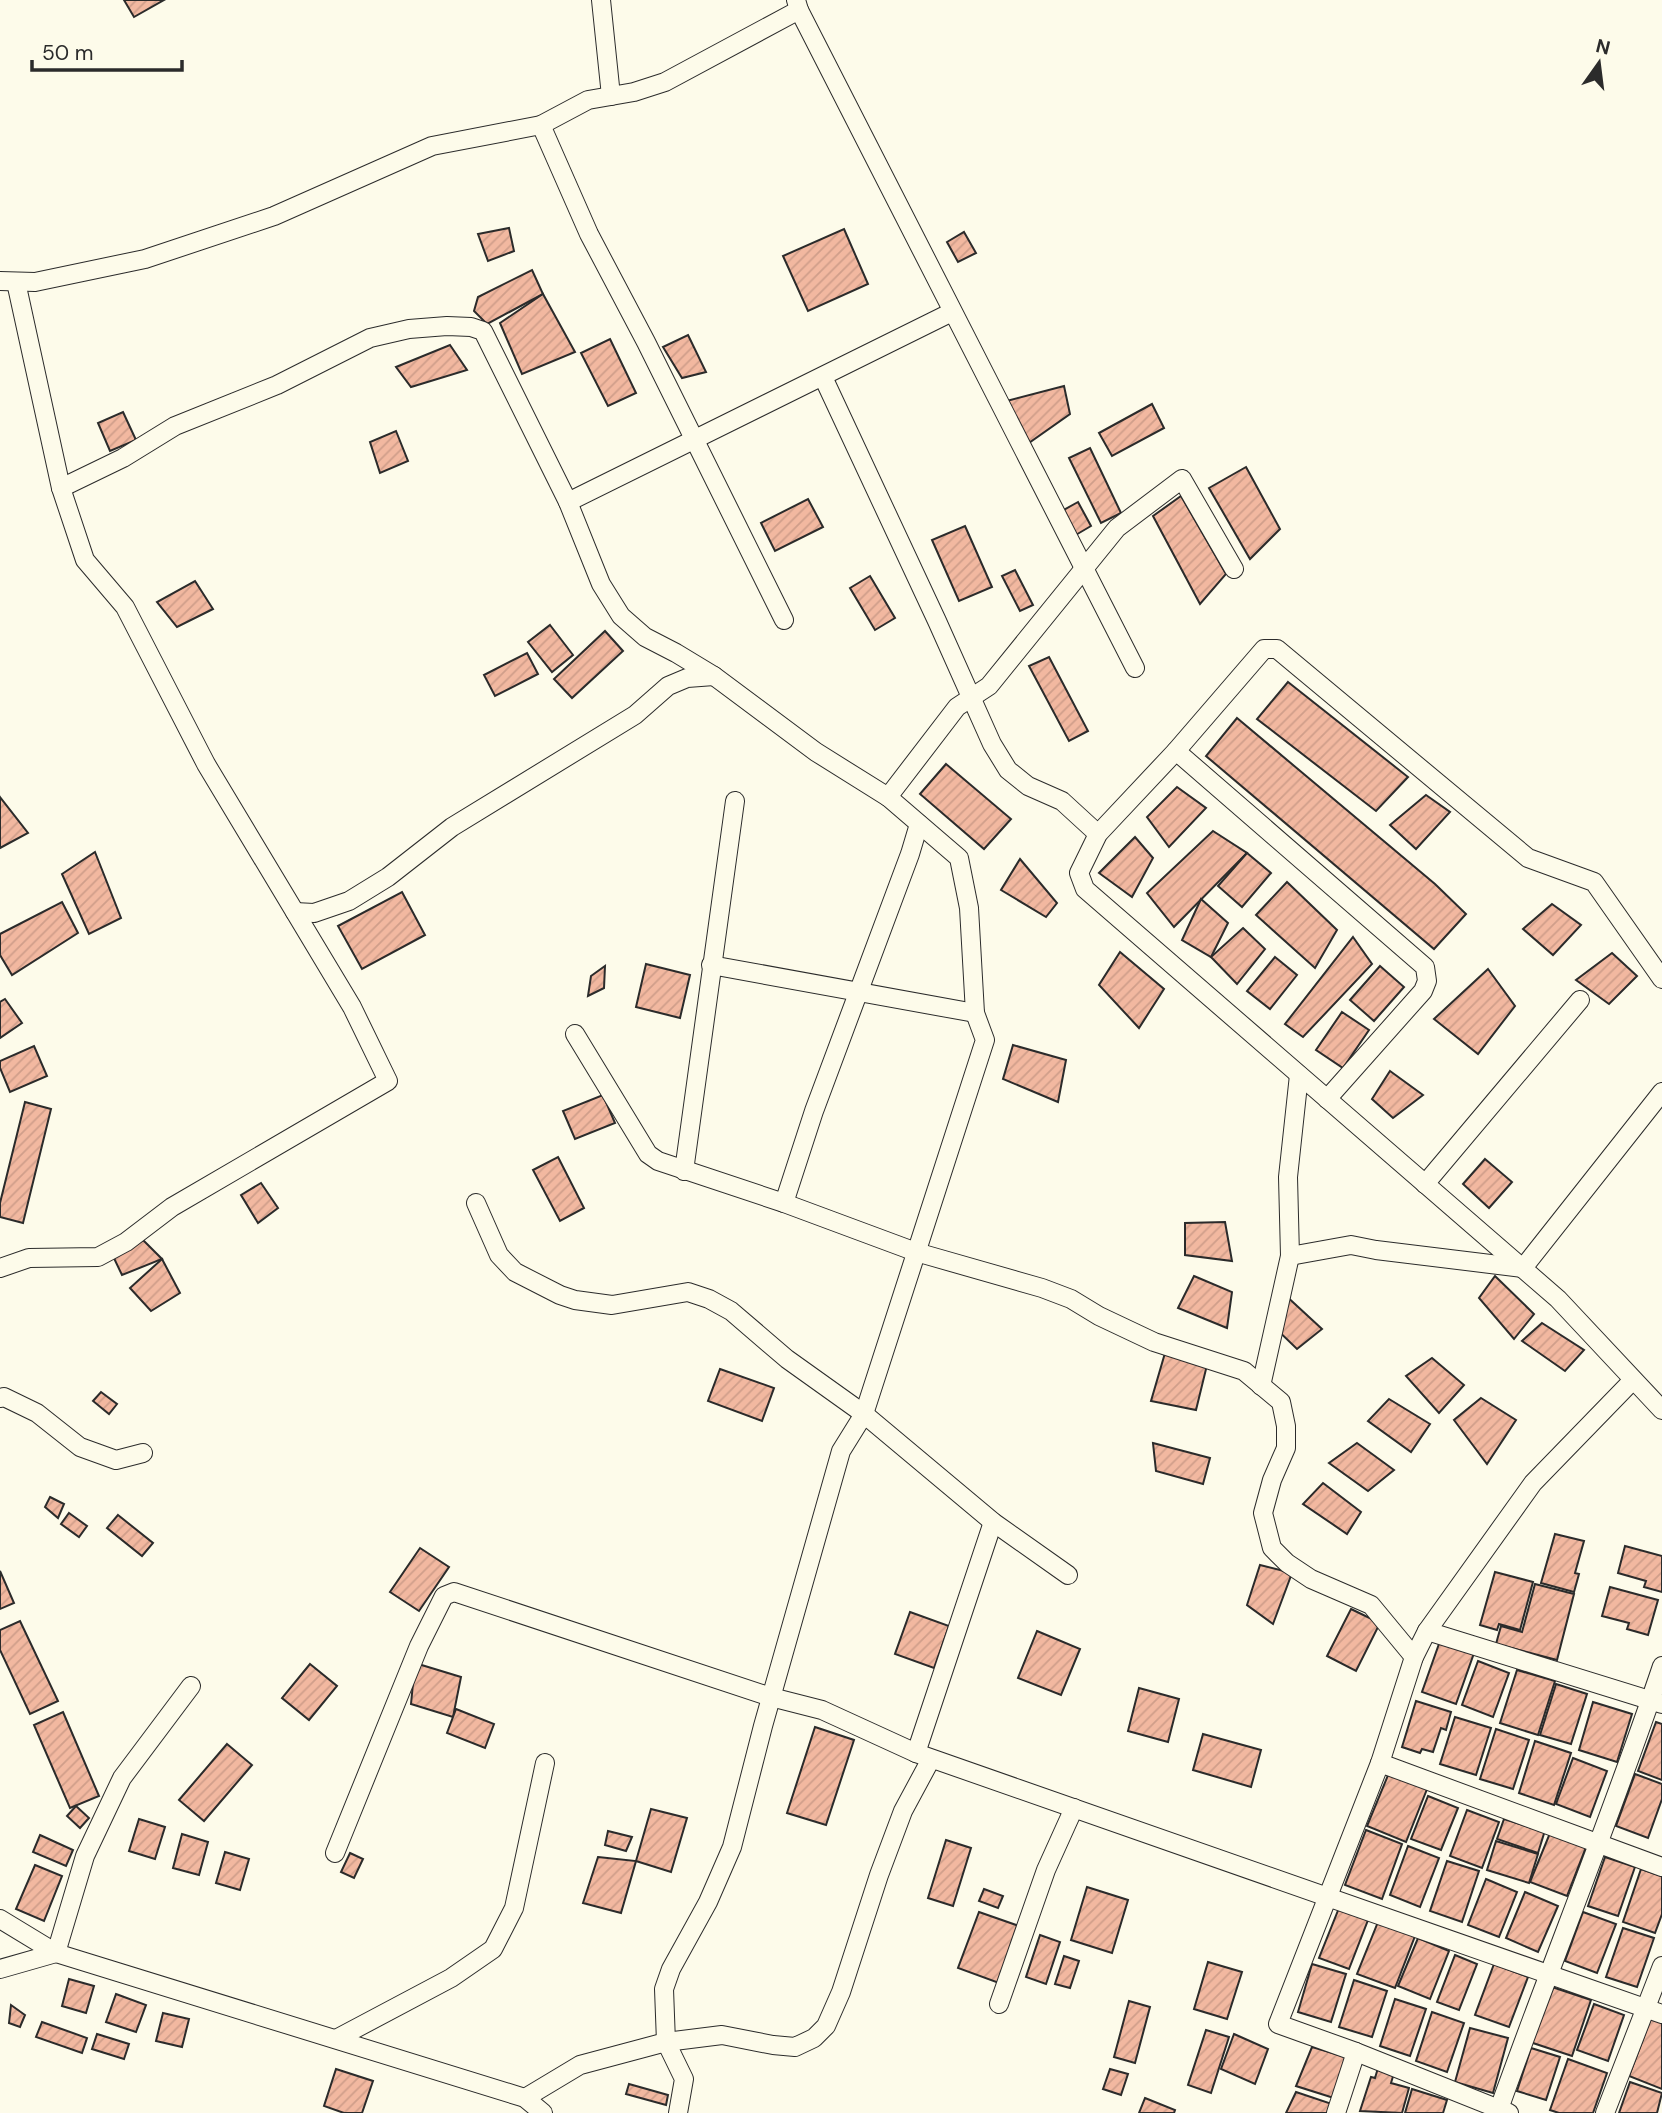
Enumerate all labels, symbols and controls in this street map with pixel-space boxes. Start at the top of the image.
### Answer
scale bar [32,28,182,72]
north arrow [1564,28,1634,98]
text: N [1593,33,1613,61]
text: 50 m [42,39,93,67]

